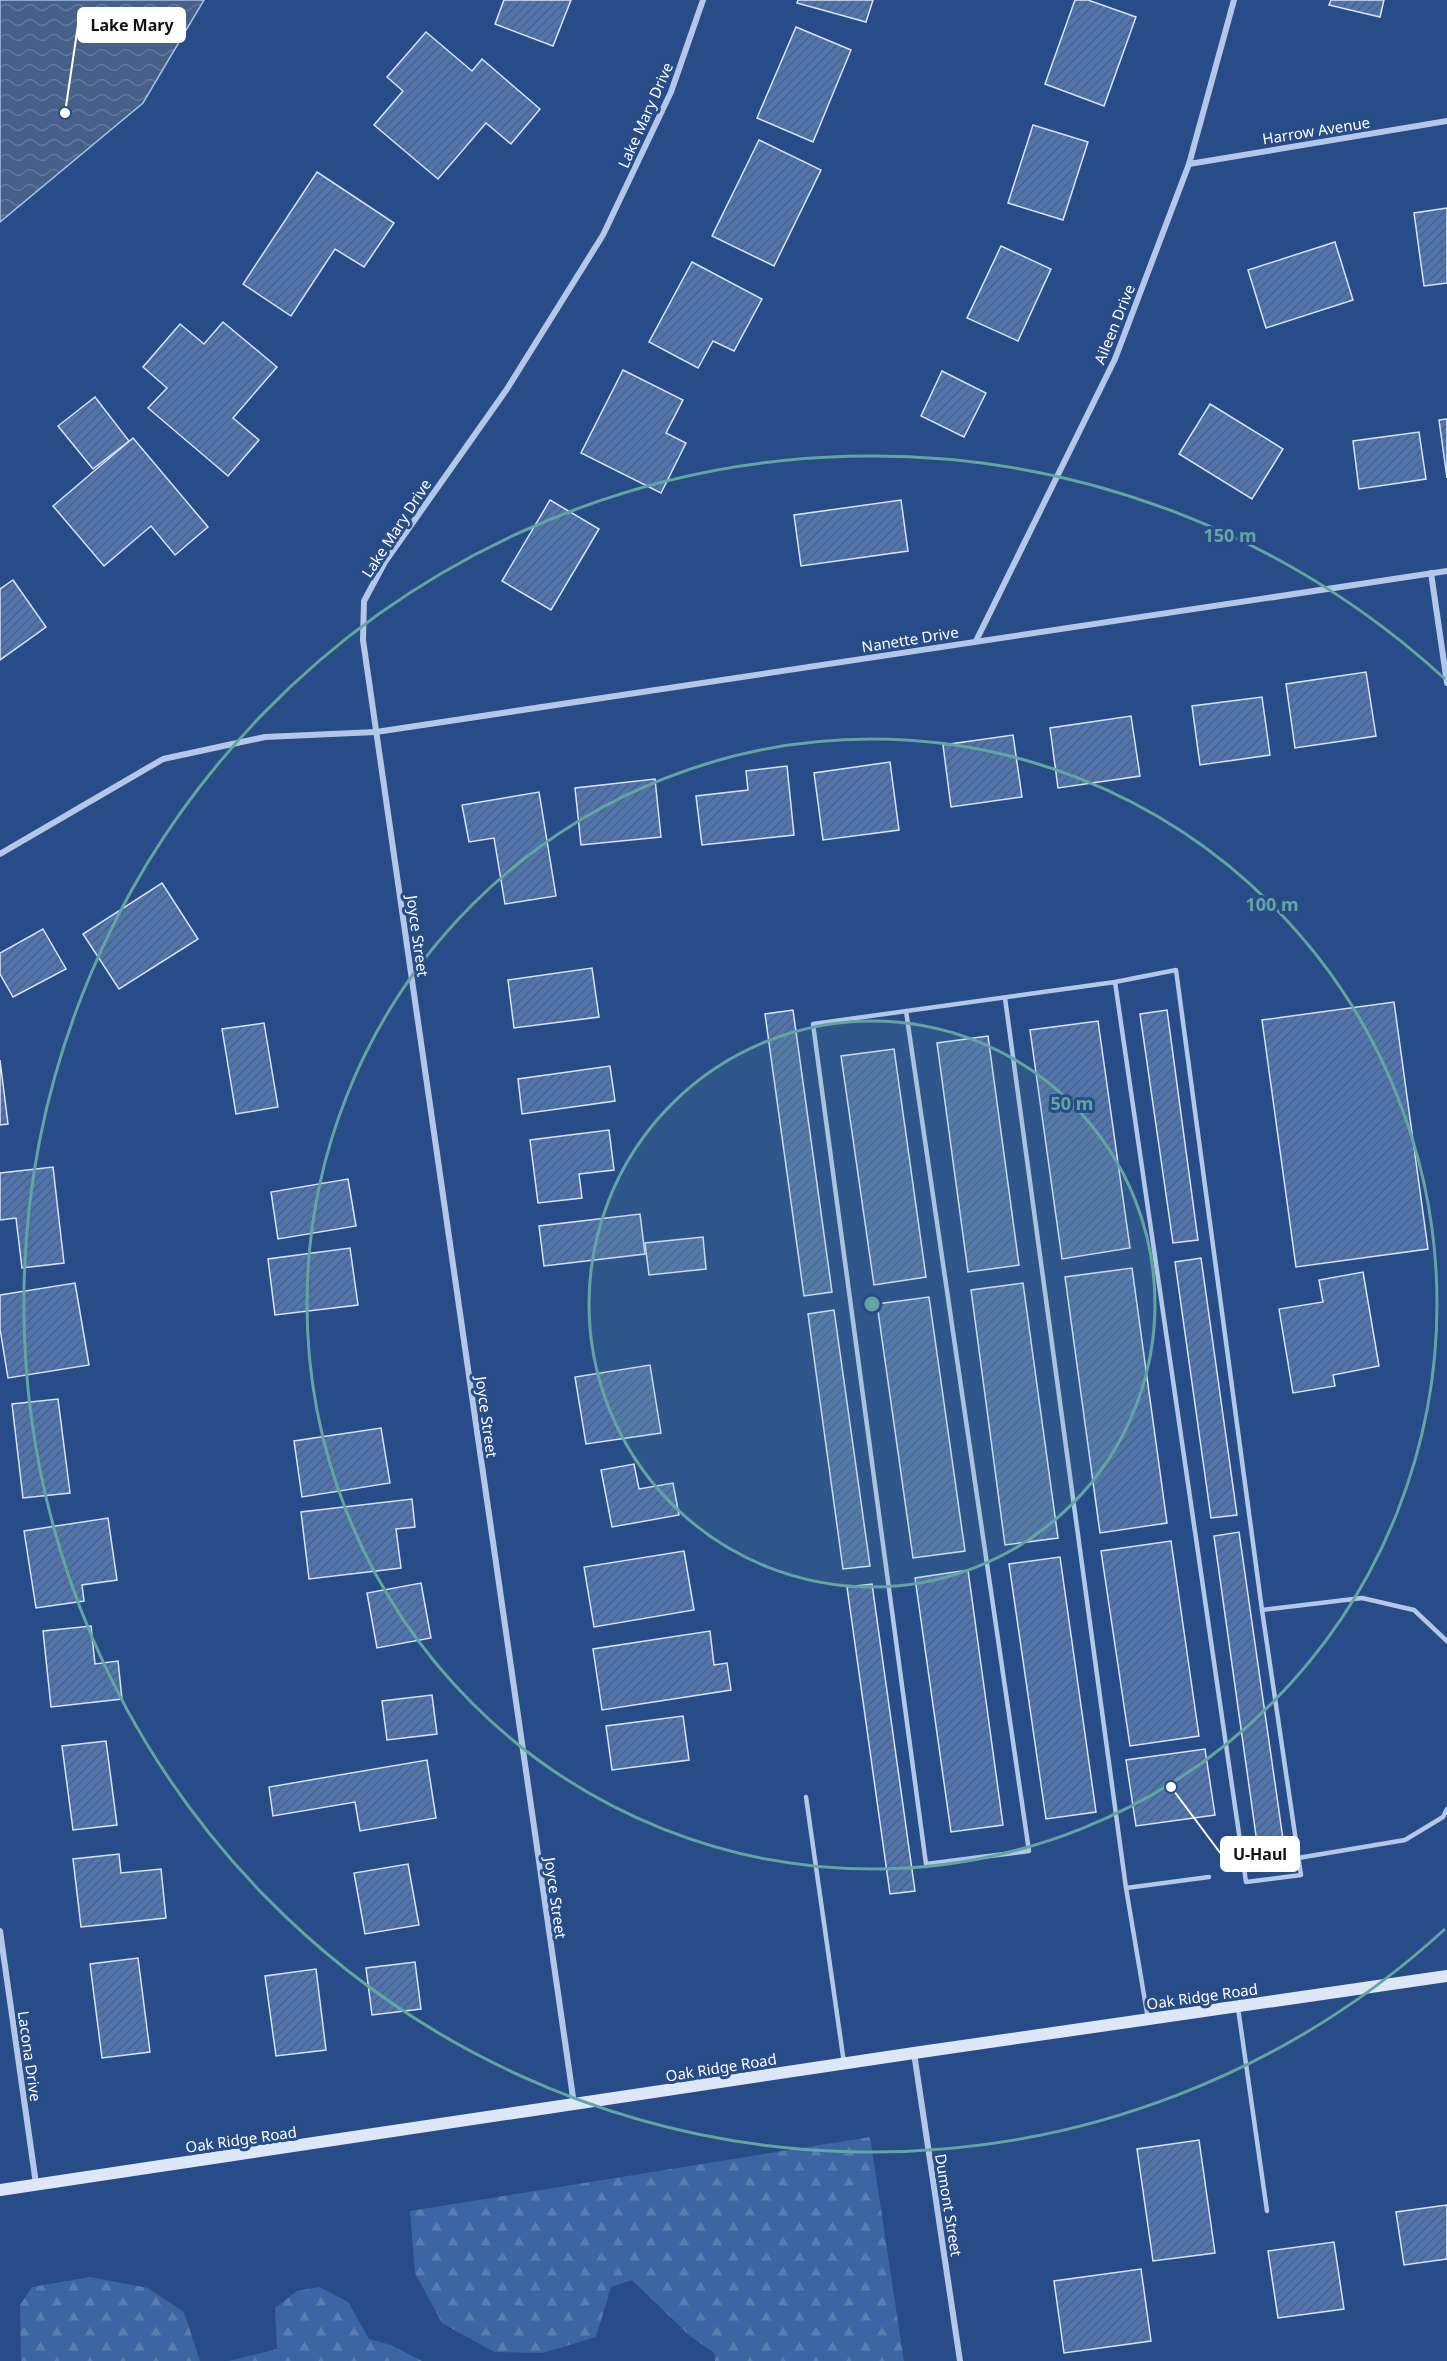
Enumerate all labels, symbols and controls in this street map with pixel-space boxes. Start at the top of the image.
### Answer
callout: Lake Mary [78,8,185,42]
text: Lake Mary [90,14,174,36]
street label: Lake Mary Drive [613,59,677,171]
street label: Harrow Avenue [1261,112,1371,148]
street label: Aileen Drive [1089,281,1139,367]
street label: Lake Mary Drive [357,475,435,581]
text: 150 m [1203,523,1257,547]
street label: Nanette Drive [860,621,960,657]
street label: Joyce Street [402,892,434,979]
text: 100 m [1245,892,1299,916]
text: 50 m [1051,1091,1093,1115]
centre of rings [862,1294,882,1314]
street label: Joyce Street [471,1373,503,1460]
callout: U-Haul [1221,1837,1299,1871]
text: U-Haul [1233,1843,1287,1865]
street label: Joyce Street [540,1854,572,1941]
street label: Oak Ridge Road [1145,1978,1259,2014]
street label: Lacona Drive [14,2009,46,2103]
street label: Oak Ridge Road [664,2048,778,2086]
street label: Oak Ridge Road [184,2121,298,2157]
street label: Dumont Street [931,2152,967,2258]

